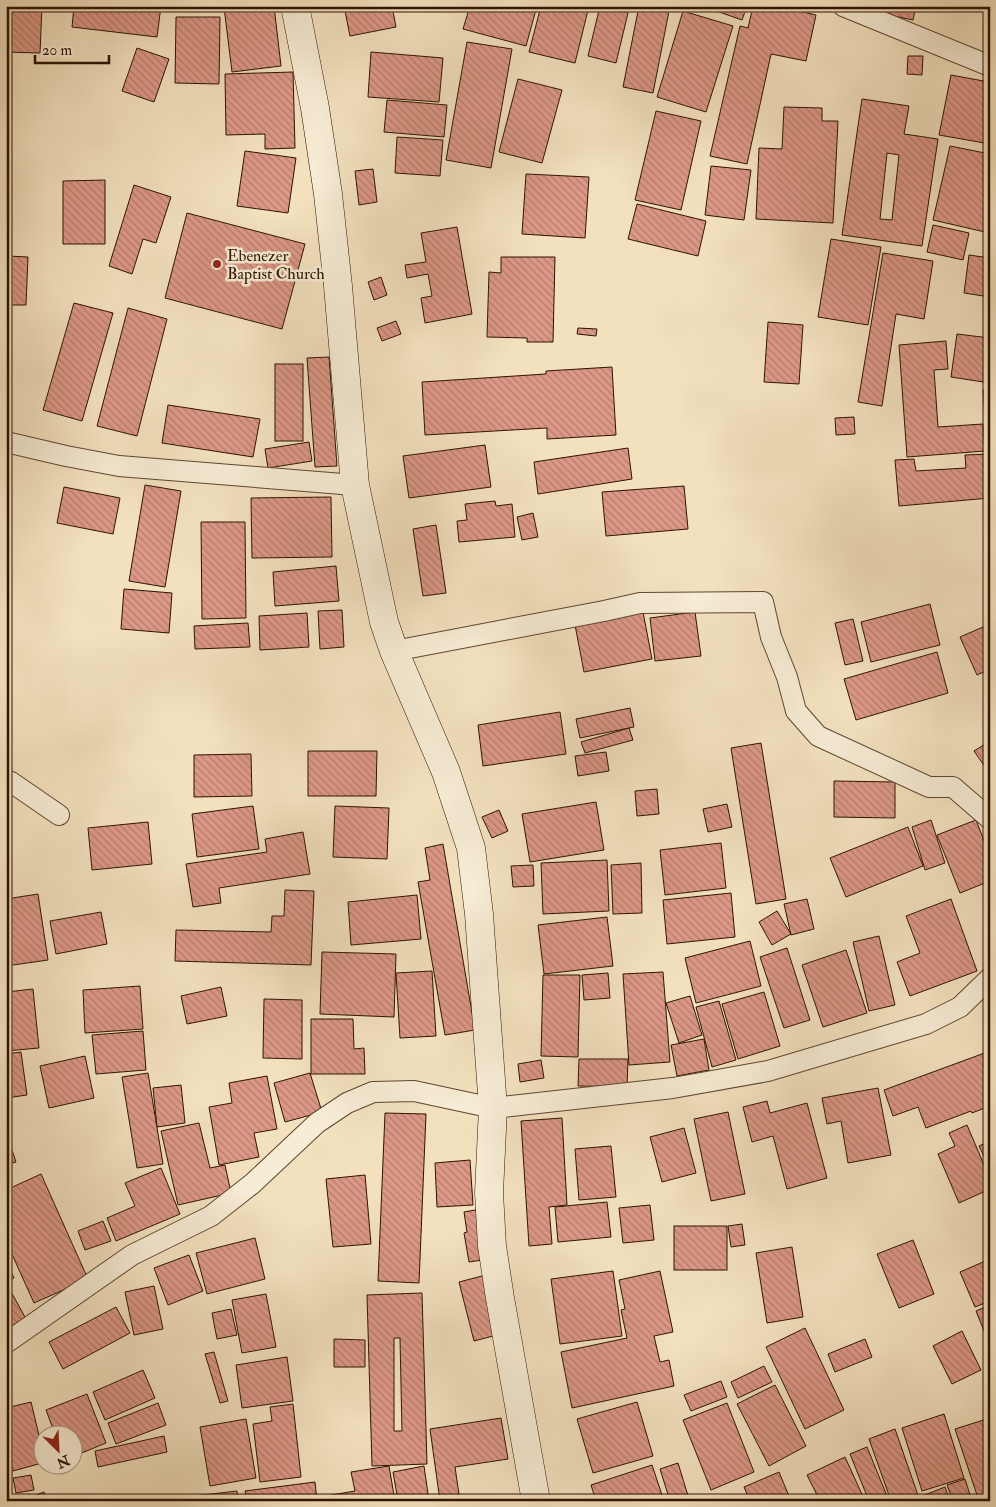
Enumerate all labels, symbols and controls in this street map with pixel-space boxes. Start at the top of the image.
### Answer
scale bar [35,32,109,64]
text: 20 m [42,41,72,60]
place label: Ebenezer Baptist Church [227,246,325,285]
marker: Ebenezer Baptist Church [211,258,223,270]
north arrow [32,1424,82,1474]
text: N [53,1451,73,1472]

